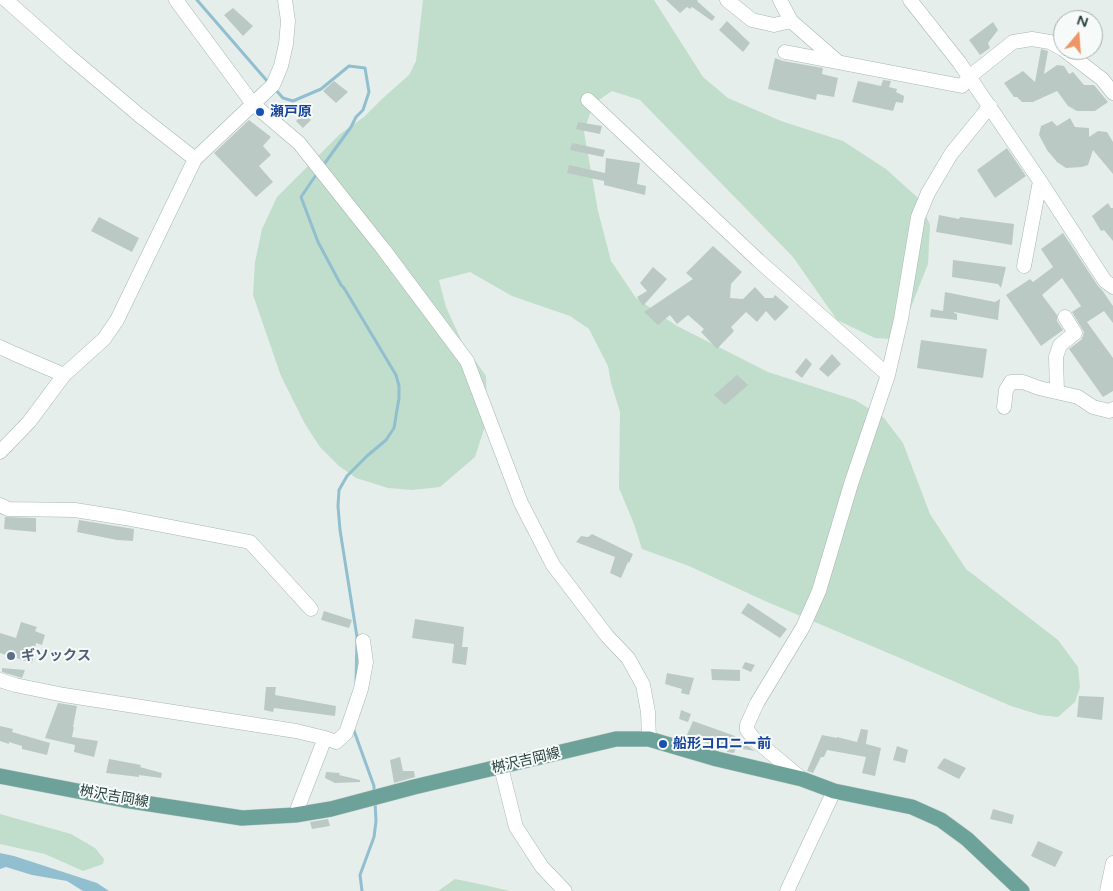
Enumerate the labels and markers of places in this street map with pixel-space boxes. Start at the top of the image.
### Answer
place label: 瀬戸原 [270,104,312,120]
marker: 瀬戸原 [254,106,266,118]
place label: ギソックス [21,648,91,664]
marker: ギソックス [5,650,17,662]
place label: 船形コロニー前 [673,736,771,752]
marker: 船形コロニー前 [657,738,669,750]

